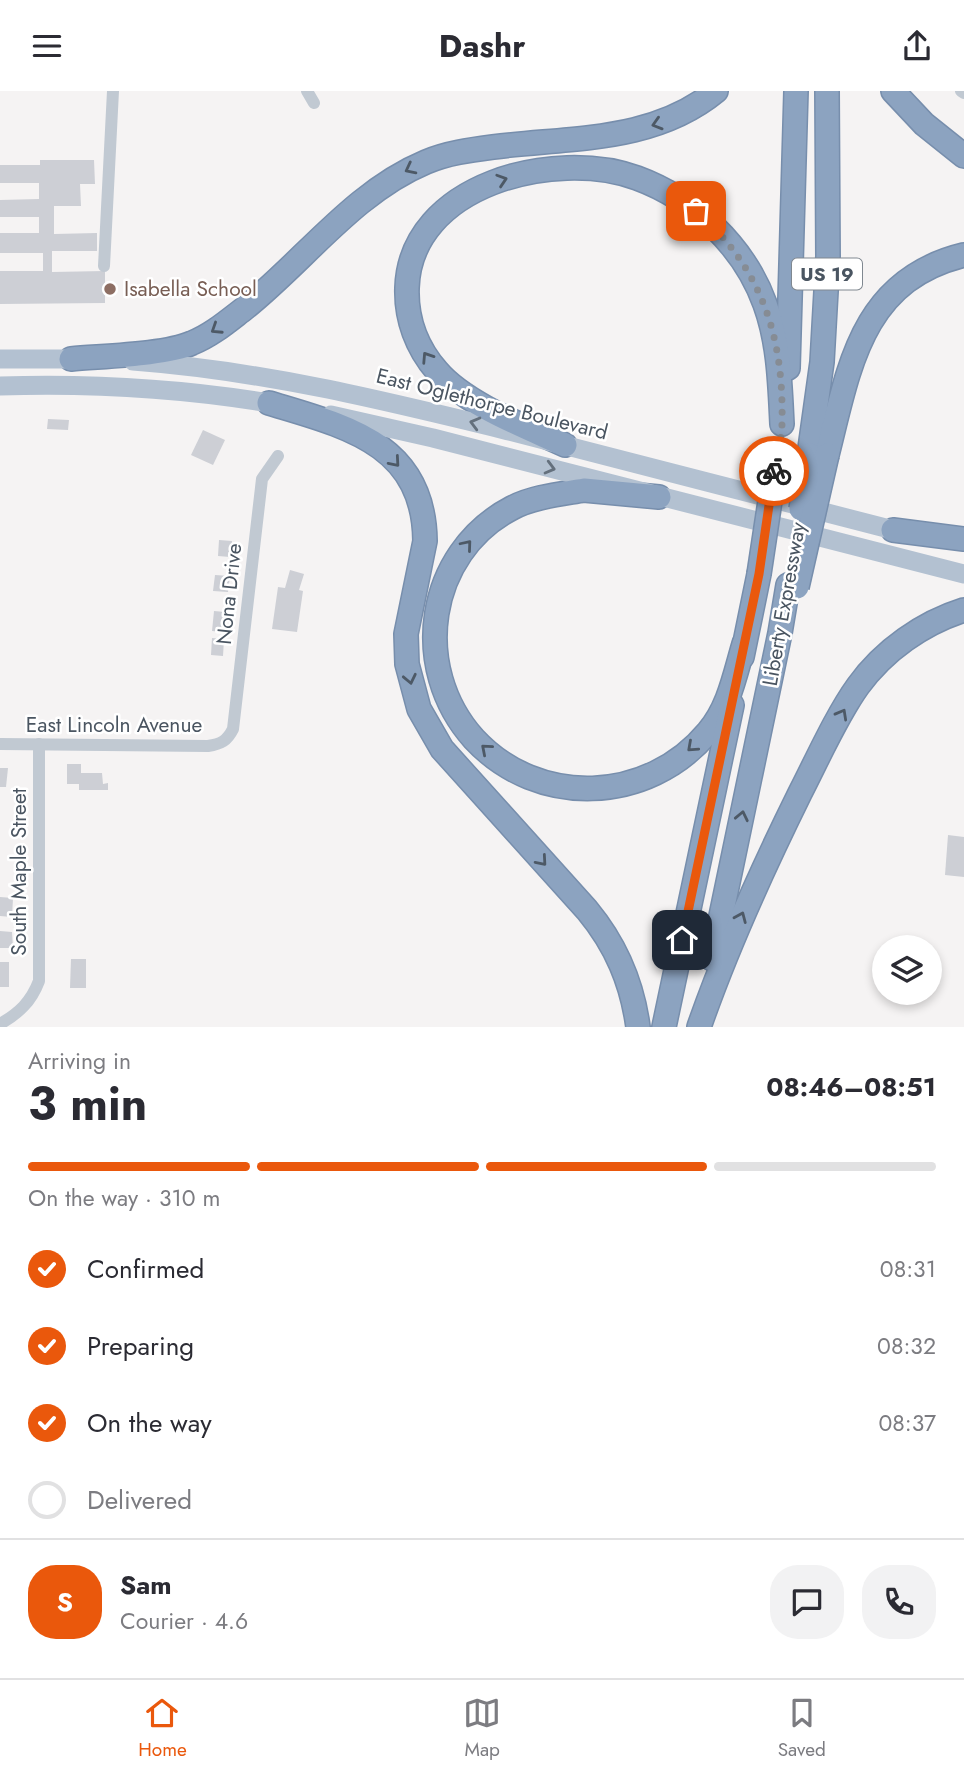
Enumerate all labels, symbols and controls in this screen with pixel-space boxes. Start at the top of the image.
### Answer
text: Dashr [439,23,525,69]
icon: menu [28,27,66,65]
icon: share [898,27,936,65]
one-way arrow [651,116,663,131]
one-way arrow [405,161,417,175]
one-way arrow [496,174,508,189]
pin [666,181,726,241]
icon: bag [677,192,715,230]
road number: US 19 [792,259,862,289]
place label: Isabella School [124,274,257,304]
marker: Isabella School [102,281,118,297]
one-way arrow [211,321,224,333]
one-way arrow [422,351,435,364]
street label: East Oglethorpe Boulevard [373,361,611,447]
one-way arrow [469,416,481,431]
courier [739,436,809,506]
icon: bike [755,452,793,490]
one-way arrow [387,454,399,467]
one-way arrow [544,460,556,474]
street label: Liberty Expressway [755,519,813,688]
one-way arrow [459,540,471,553]
street label: Nona Drive [209,542,249,646]
one-way arrow [401,673,416,685]
one-way arrow [834,709,847,721]
street label: East Lincoln Avenue [26,710,202,740]
one-way arrow [687,739,700,751]
one-way arrow [481,745,494,757]
street label: South Maple Street [4,788,34,956]
one-way arrow [733,810,748,822]
one-way arrow [534,852,546,865]
pin [652,910,712,970]
one-way arrow [733,912,747,925]
icon: home [663,921,701,959]
map controls [872,935,942,1005]
button: layers [872,935,942,1005]
text: Arriving in [28,1044,131,1078]
text: 08:46–08:51 [766,1068,936,1106]
text: 3 min [28,1071,147,1137]
text: On the way · 310 m [28,1181,220,1215]
icon: check [28,1250,66,1288]
text: Confirmed [87,1250,204,1288]
text: 08:31 [880,1252,936,1286]
icon: check [28,1327,66,1365]
text: Preparing [87,1327,194,1365]
text: 08:32 [877,1329,936,1363]
icon: check [28,1404,66,1442]
text: On the way [87,1404,212,1442]
text: 08:37 [878,1406,936,1440]
text: Delivered [87,1481,192,1519]
button: chat [770,1565,844,1639]
button: phone [862,1565,936,1639]
text: Sam [120,1566,172,1604]
text: S [57,1583,73,1621]
text: Courier · 4.6 [120,1604,248,1638]
tab: Home [138,1694,187,1763]
tab: Map [463,1694,501,1763]
tab: Saved [778,1694,826,1763]

